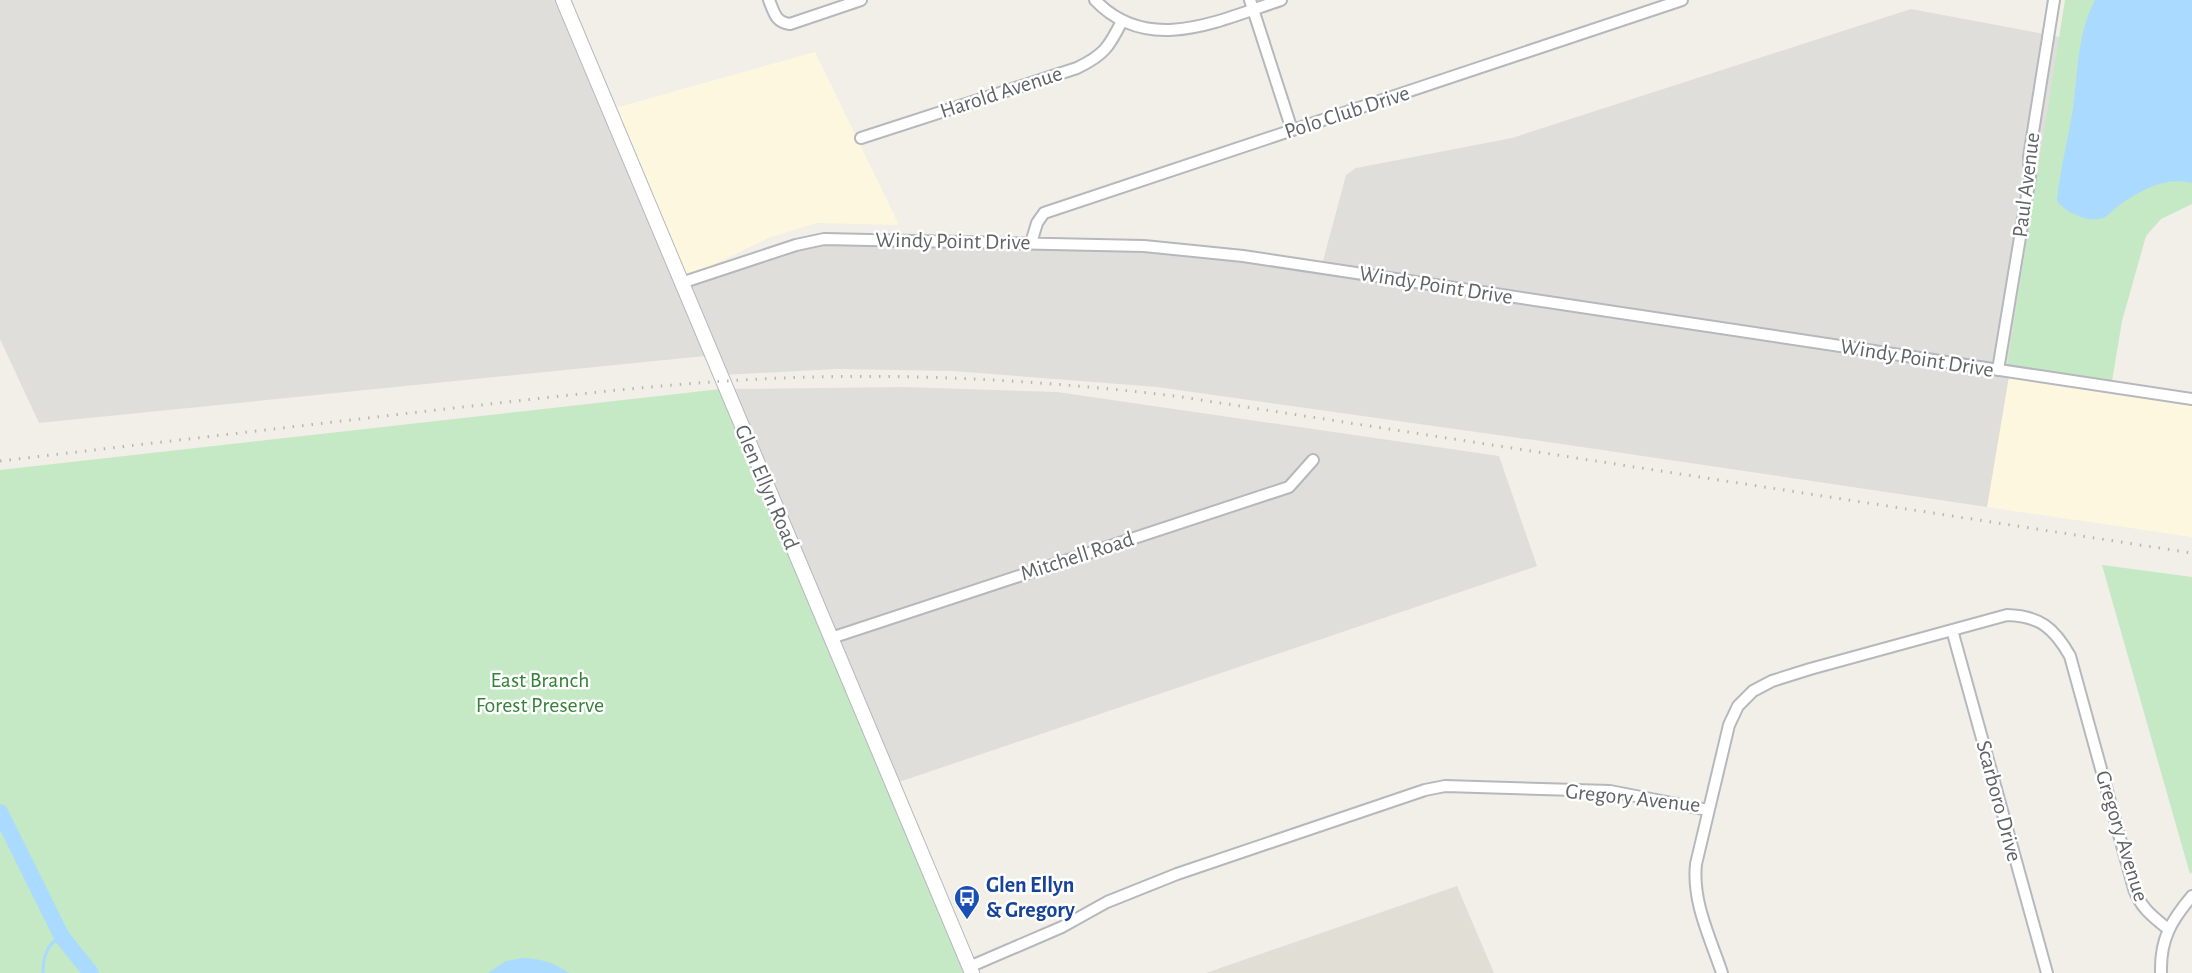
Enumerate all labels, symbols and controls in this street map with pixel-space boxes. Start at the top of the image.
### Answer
street label: Harold Avenue [937,62,1065,122]
street label: Polo Club Drive [1282,81,1412,143]
street label: Paul Avenue [2009,131,2043,239]
street label: Windy Point Drive [875,229,1031,253]
street label: Windy Point Drive [1358,262,1514,308]
street label: Windy Point Drive [1839,335,1995,381]
street label: Glen Ellyn Road [731,421,803,553]
street label: Mitchell Road [1018,527,1136,585]
park label: East Branch Forest Preserve [476,669,604,716]
street label: Scarboro Drive [1972,738,2026,864]
street label: Gregory Avenue [2092,768,2152,904]
street label: Gregory Avenue [1564,780,1702,816]
place label: Glen Ellyn & Gregory [986,874,1075,922]
bus stop icon: Glen Ellyn & Gregory [952,883,982,921]

